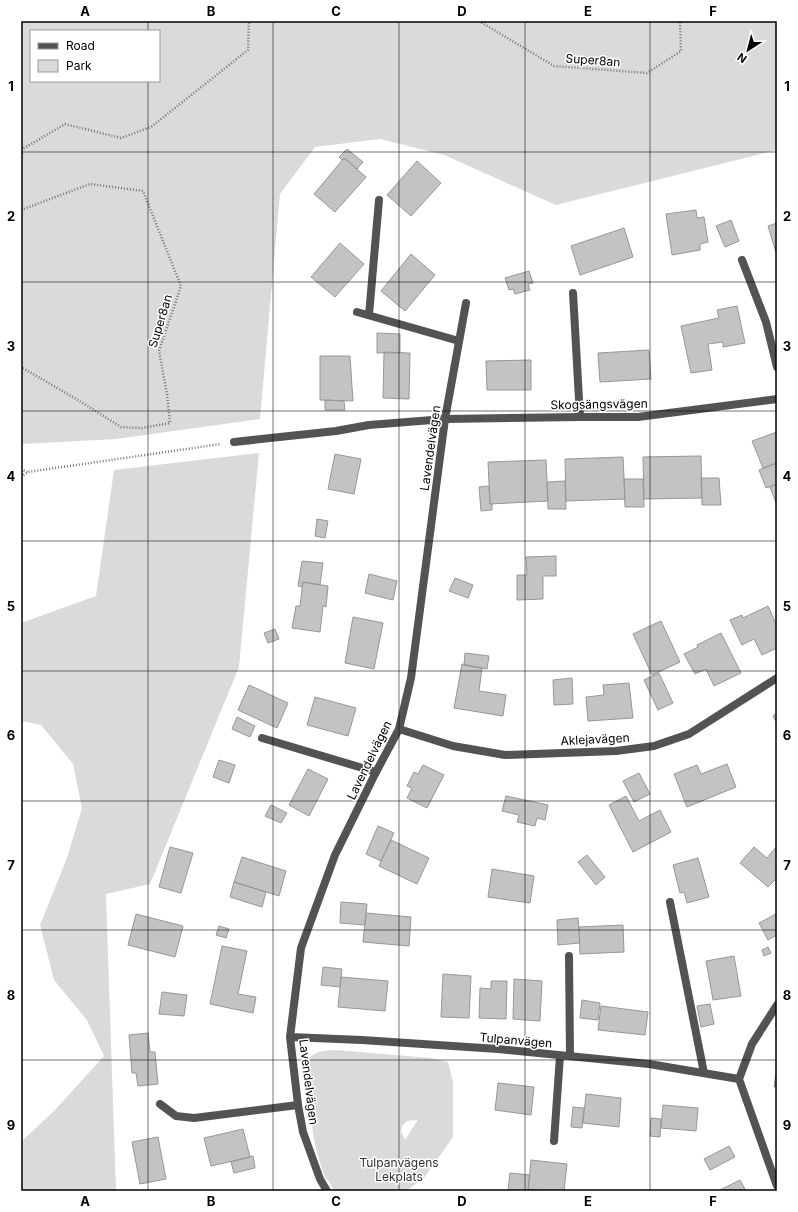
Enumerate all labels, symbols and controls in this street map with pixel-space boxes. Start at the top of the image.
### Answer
text: A [80,3,90,19]
text: B [207,3,216,19]
text: C [331,3,341,19]
text: D [457,3,467,19]
text: E [584,3,592,19]
text: F [709,3,717,19]
legend [30,30,160,82]
north arrow [728,30,768,70]
text: Road [66,38,95,53]
text: N [735,50,750,66]
street label: Super8an [565,51,621,69]
text: Park [66,58,92,73]
text: 1 [8,78,14,94]
text: 1 [784,78,790,94]
text: 2 [7,208,15,224]
text: 2 [783,208,791,224]
street label: Super8an [145,293,175,349]
text: 3 [7,338,15,354]
text: 3 [783,338,791,354]
street label: Skogsängsvägen [550,396,648,412]
street label: Lavendelvägen [417,404,443,492]
text: 4 [7,468,16,484]
text: 4 [783,468,792,484]
text: 5 [7,598,15,614]
text: 5 [783,598,791,614]
street label: Lavendelvägen [343,718,395,802]
text: 6 [7,727,15,743]
text: 6 [783,727,791,743]
street label: Aklejavägen [560,730,630,748]
text: 7 [7,857,15,873]
text: 7 [783,857,791,873]
text: 8 [7,987,15,1003]
text: 8 [783,987,791,1003]
street label: Tulpanvägen [479,1029,553,1051]
street label: Lavendelvägen [296,1038,322,1126]
text: 9 [7,1117,15,1133]
text: 9 [783,1117,791,1133]
park label: Tulpanvägens Lekplats [359,1155,439,1184]
text: A [80,1193,90,1209]
text: B [207,1193,216,1209]
text: C [331,1193,341,1209]
text: D [457,1193,467,1209]
text: E [584,1193,592,1209]
text: F [709,1193,717,1209]

